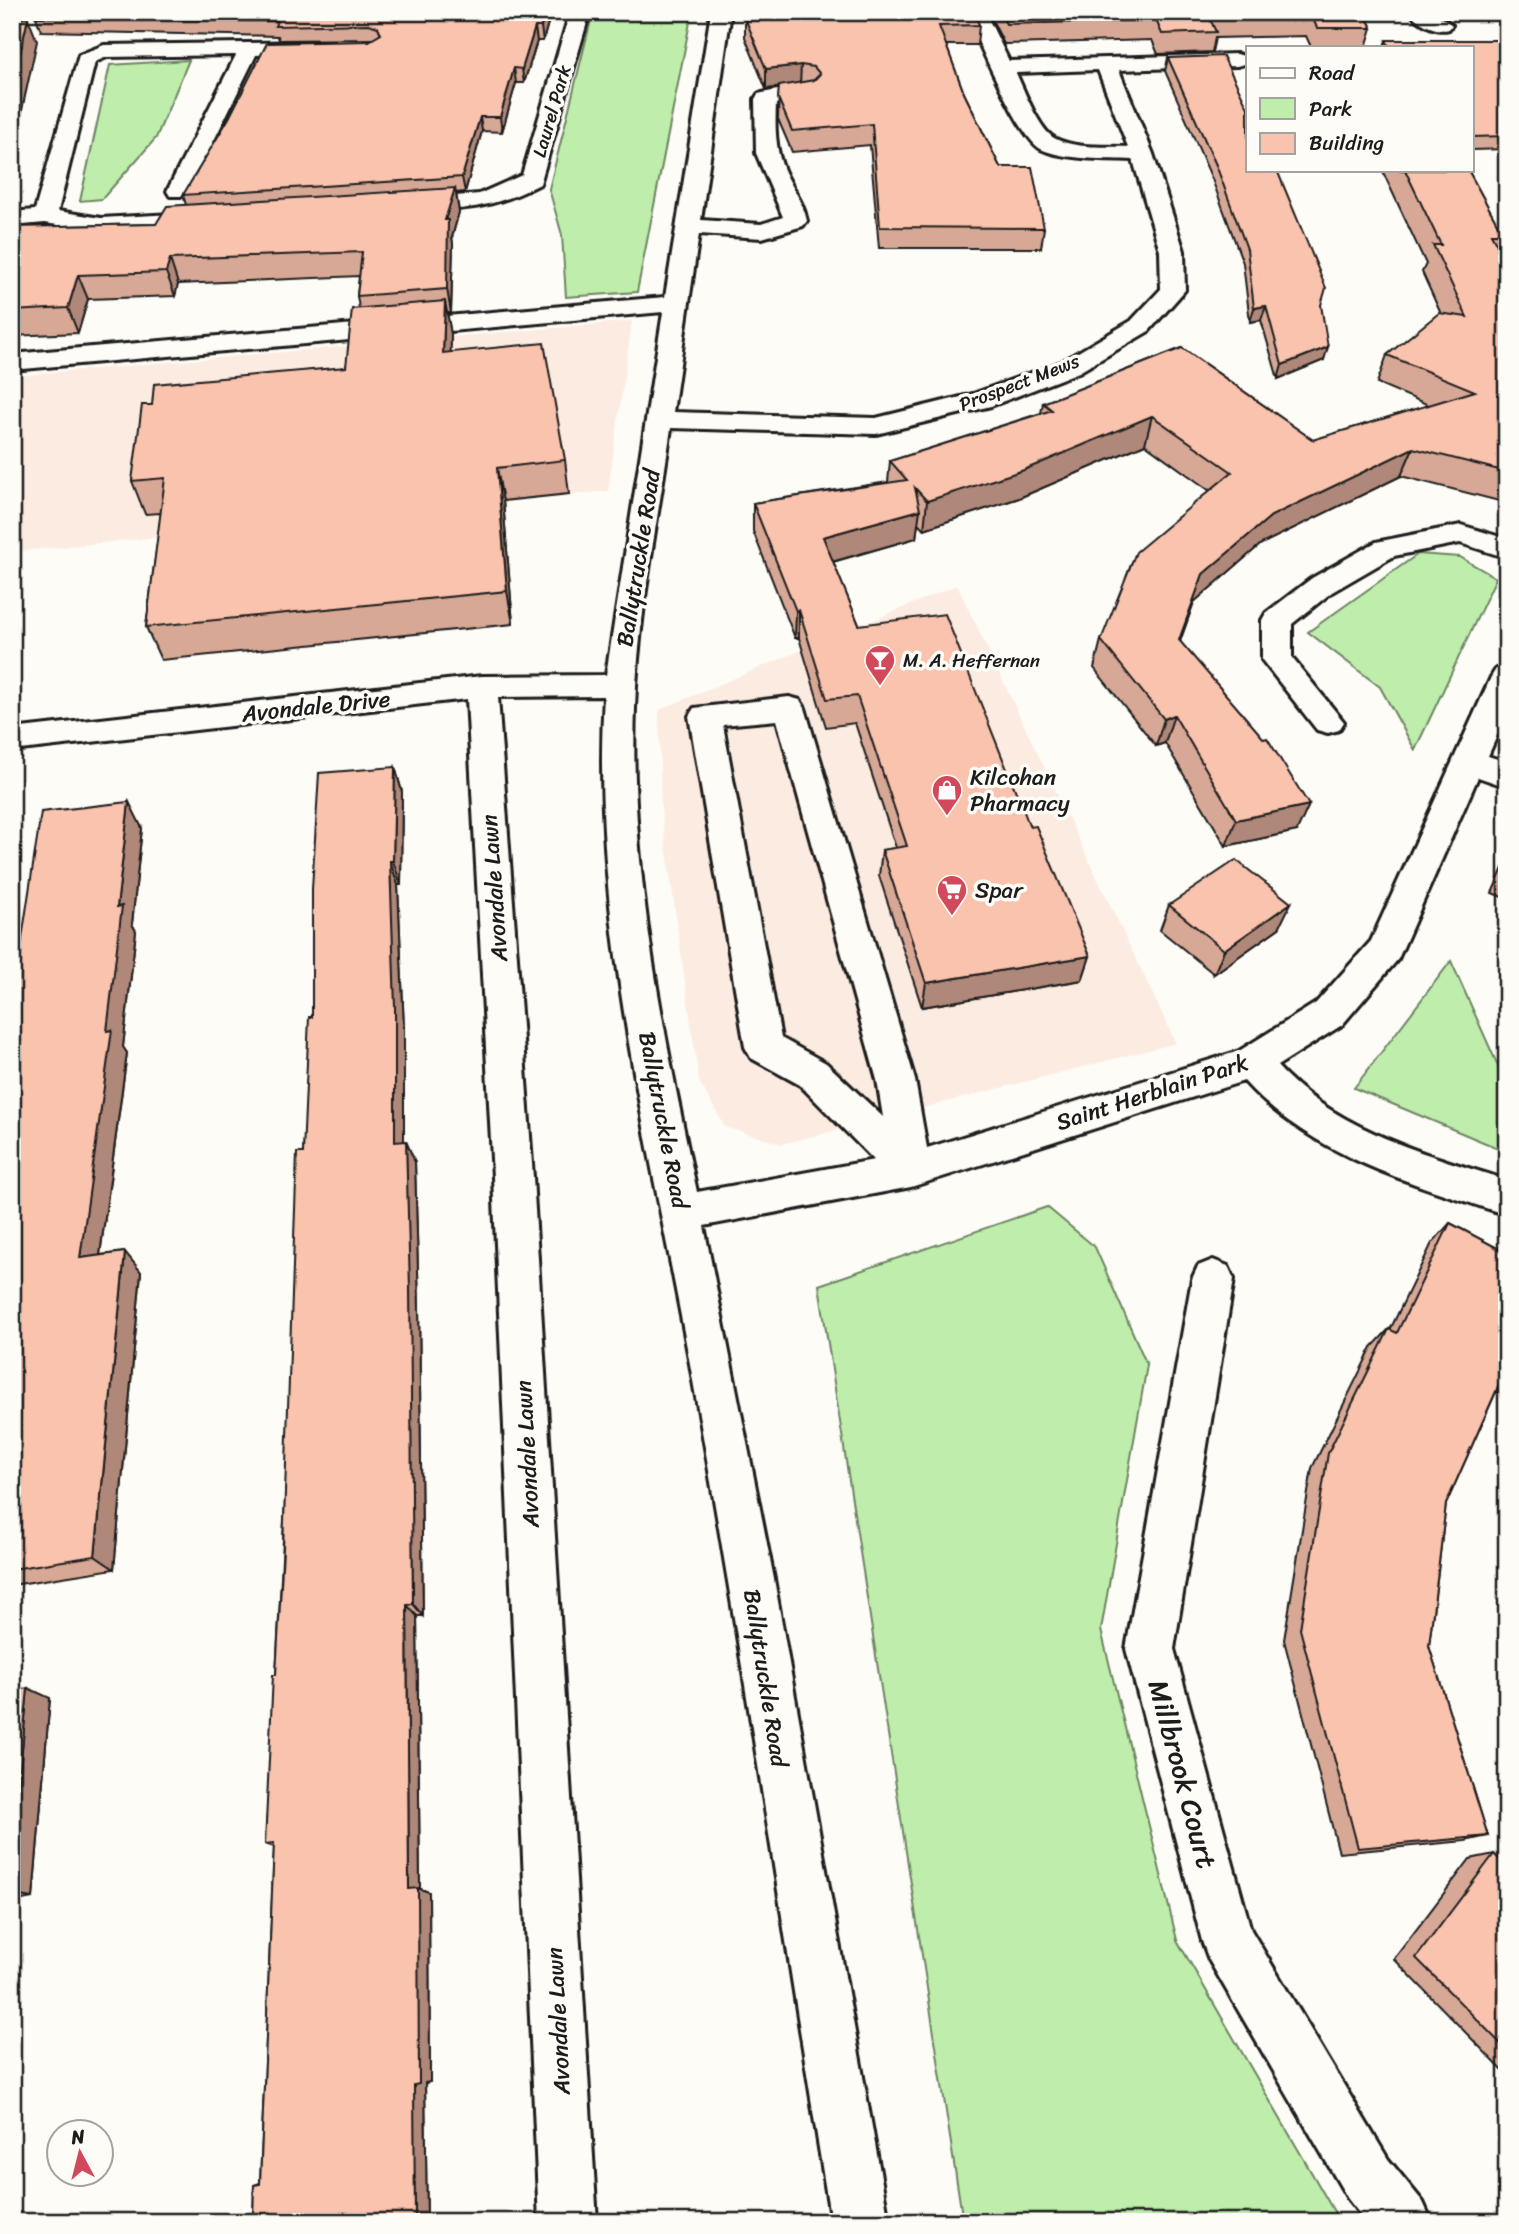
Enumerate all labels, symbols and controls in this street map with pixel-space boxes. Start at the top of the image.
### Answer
legend [1246,46,1474,172]
text: Road [1309,54,1356,92]
street label: Laurel Park [523,60,581,161]
text: Park [1309,90,1352,128]
text: Building [1309,124,1385,162]
street label: Prospect Mews [954,344,1085,421]
street label: Ballytruckle Road [604,464,673,650]
bar icon: M. A. Heffernan [863,643,897,687]
place label: M. A. Heffernan [903,644,1040,677]
street label: Avondale Drive [239,678,393,735]
place label: Kilcohan Pharmacy [970,757,1070,824]
shop icon: Kilcohan Pharmacy [930,773,964,817]
street label: Avondale Lawn [469,812,520,964]
place label: Spar [975,870,1024,911]
supermarket icon: Spar [935,873,969,917]
street label: Ballytruckle Road [626,1028,701,1214]
street label: Saint Herblain Park [1051,1042,1254,1143]
street label: Avondale Lawn [503,1379,552,1530]
street label: Ballytruckle Road [731,1586,800,1772]
street label: Millbrook Court [1134,1674,1231,1874]
street label: Avondale Lawn [534,1946,583,2097]
north arrow [46,2118,116,2188]
text: N [68,2119,87,2154]

